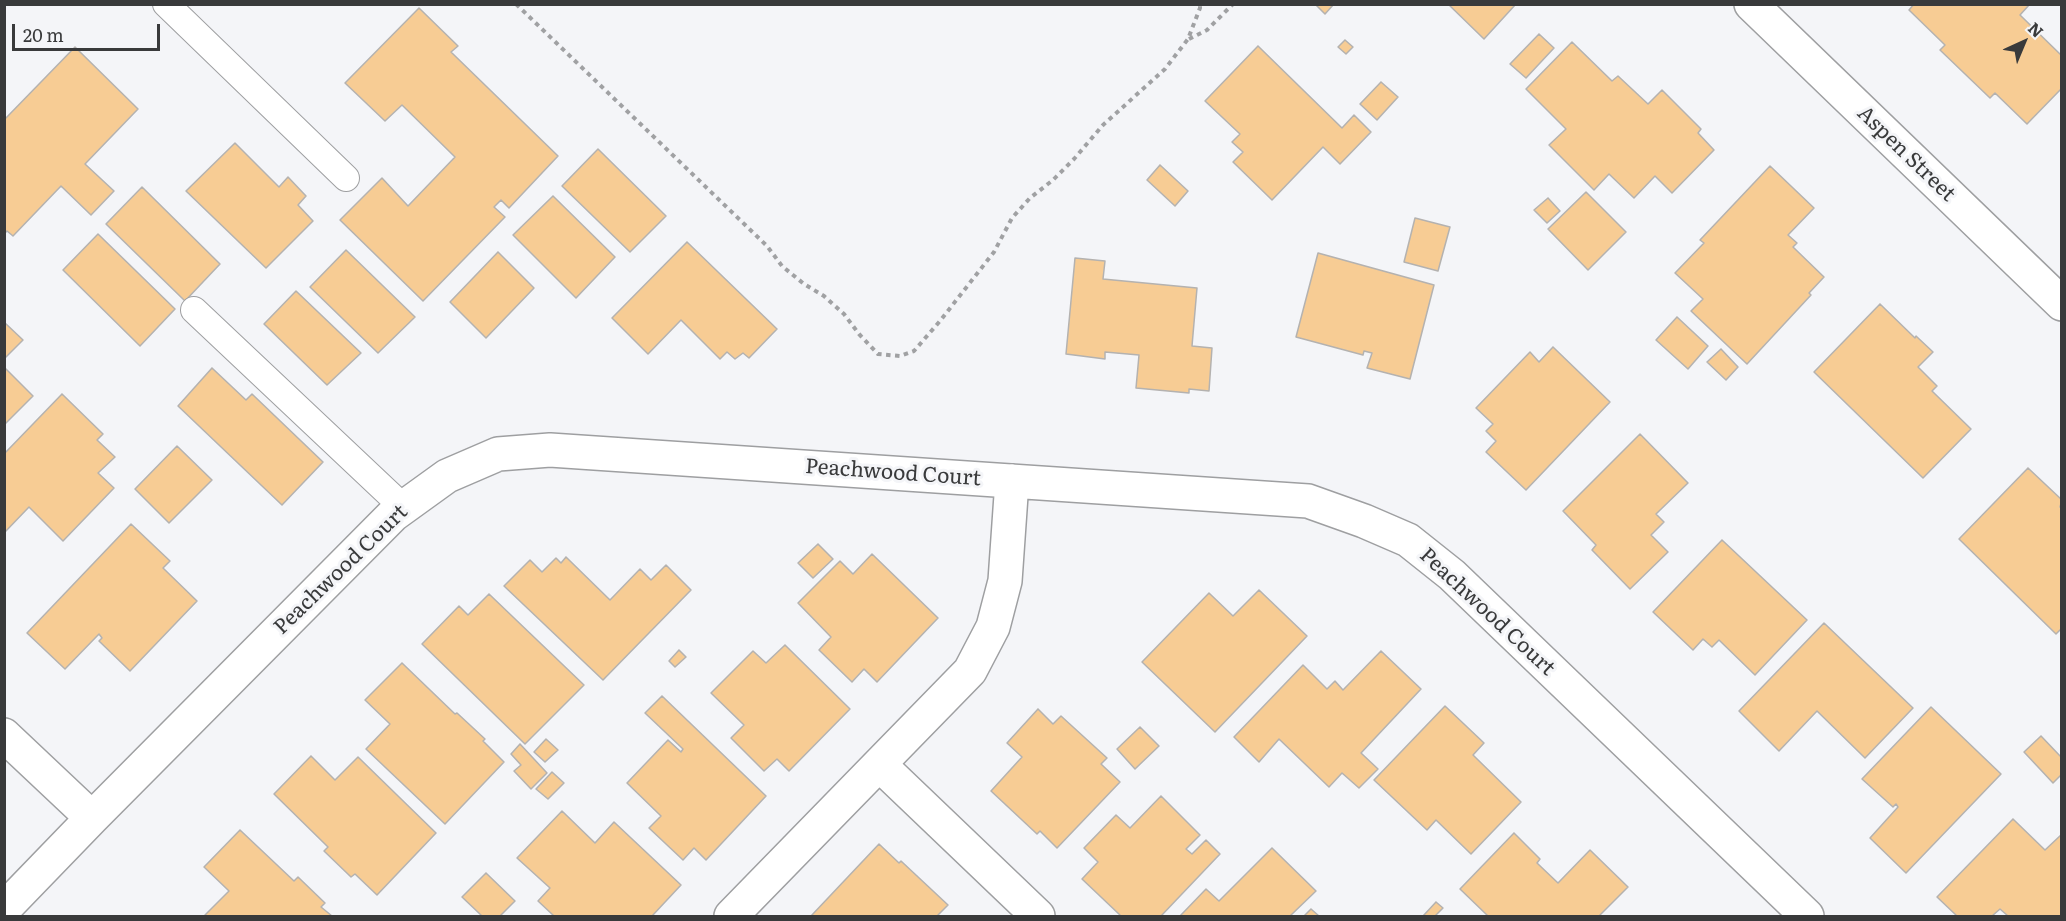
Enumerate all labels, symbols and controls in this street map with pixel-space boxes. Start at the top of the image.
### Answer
scale bar [15,12,164,50]
north arrow [1994,12,2054,72]
text: N [2023,16,2050,42]
text: 20 m [23,21,64,48]
street label: Aspen Street [1852,101,1960,207]
street label: Peachwood Court [804,454,982,492]
street label: Peachwood Court [269,500,413,640]
street label: Peachwood Court [1414,543,1560,681]

